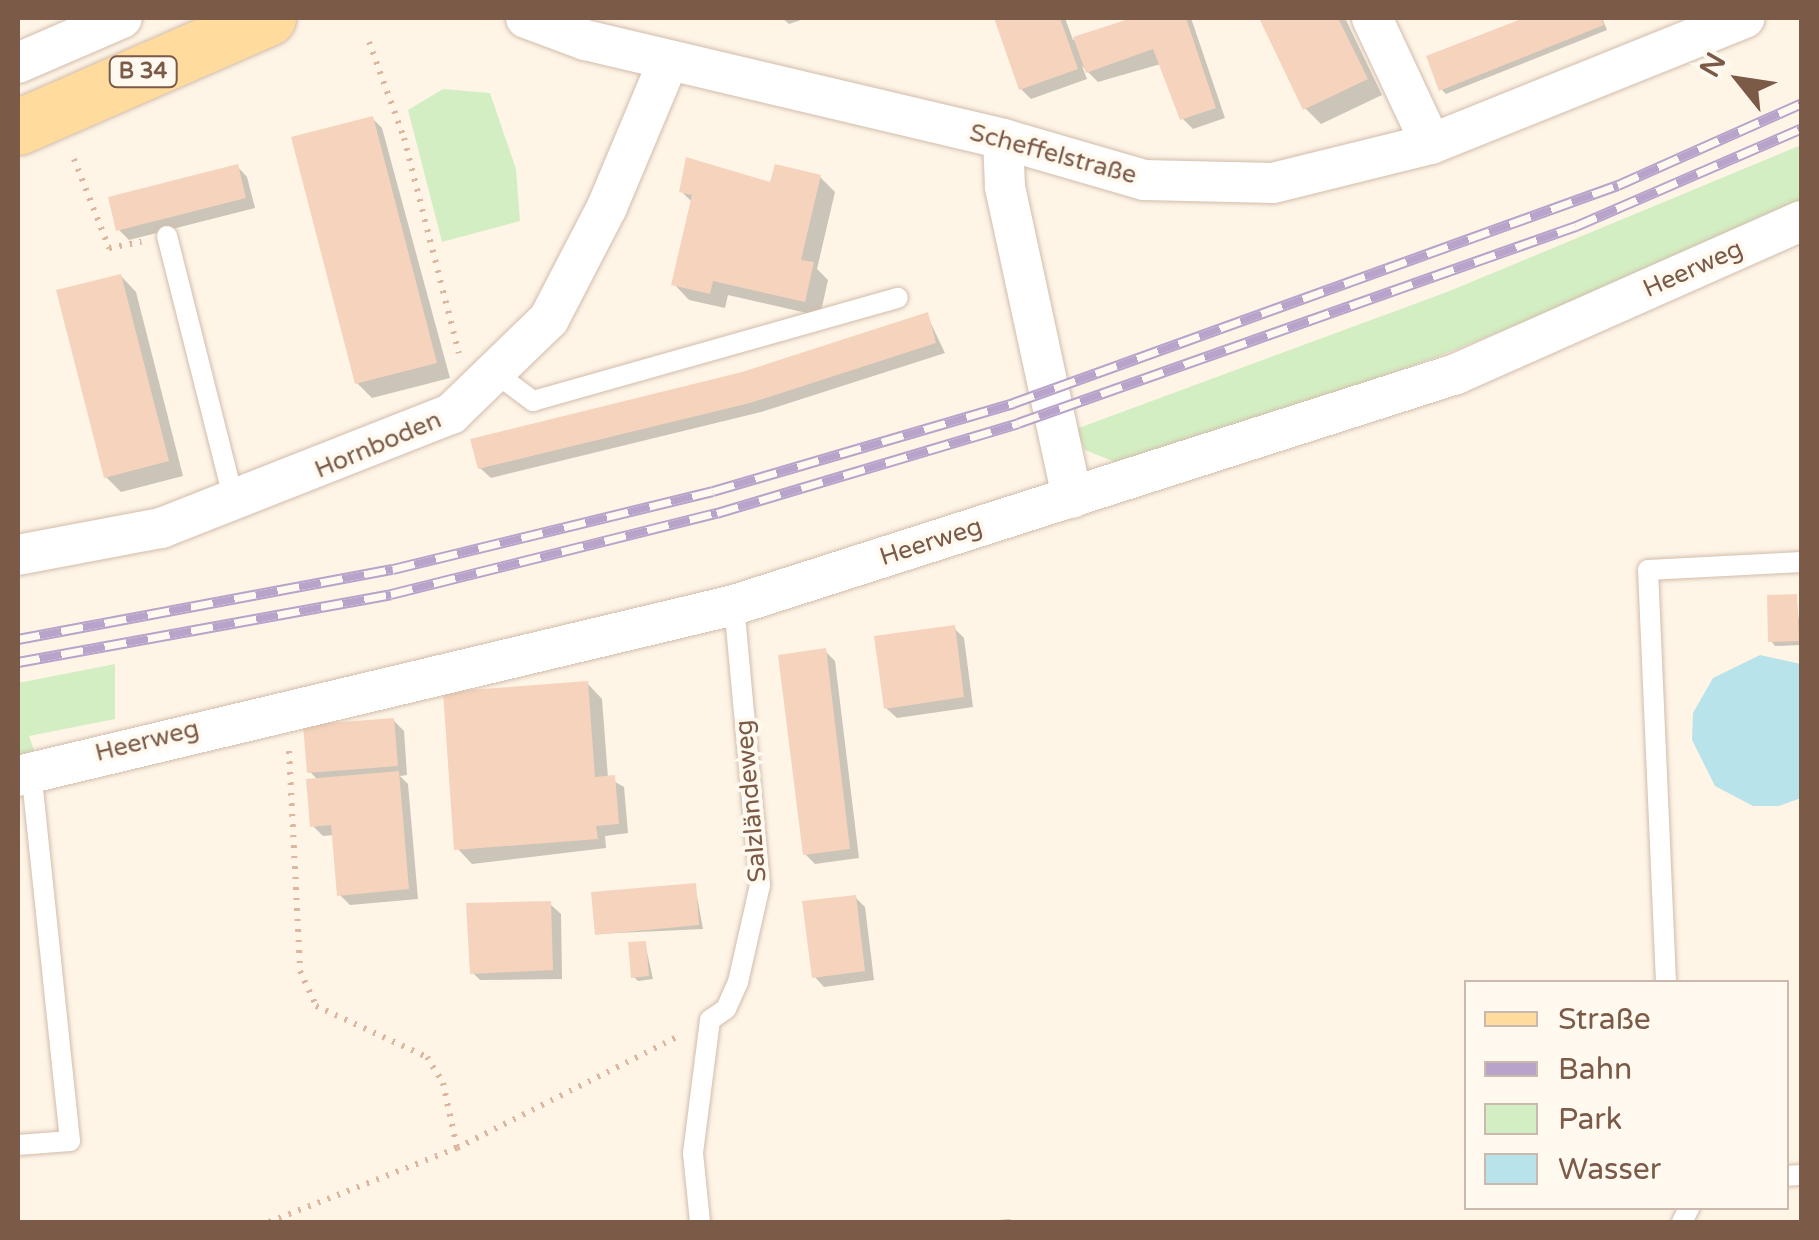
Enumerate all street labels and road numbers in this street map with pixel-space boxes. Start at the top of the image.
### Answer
road number: B 34 [108,55,178,89]
street label: Scheffelstraße [966,117,1140,191]
street label: Heerweg [1639,234,1747,304]
street label: Hornboden [310,405,446,485]
street label: Heerweg [876,511,986,573]
street label: Heerweg [92,714,202,768]
street label: Salzländeweg [729,719,773,883]

